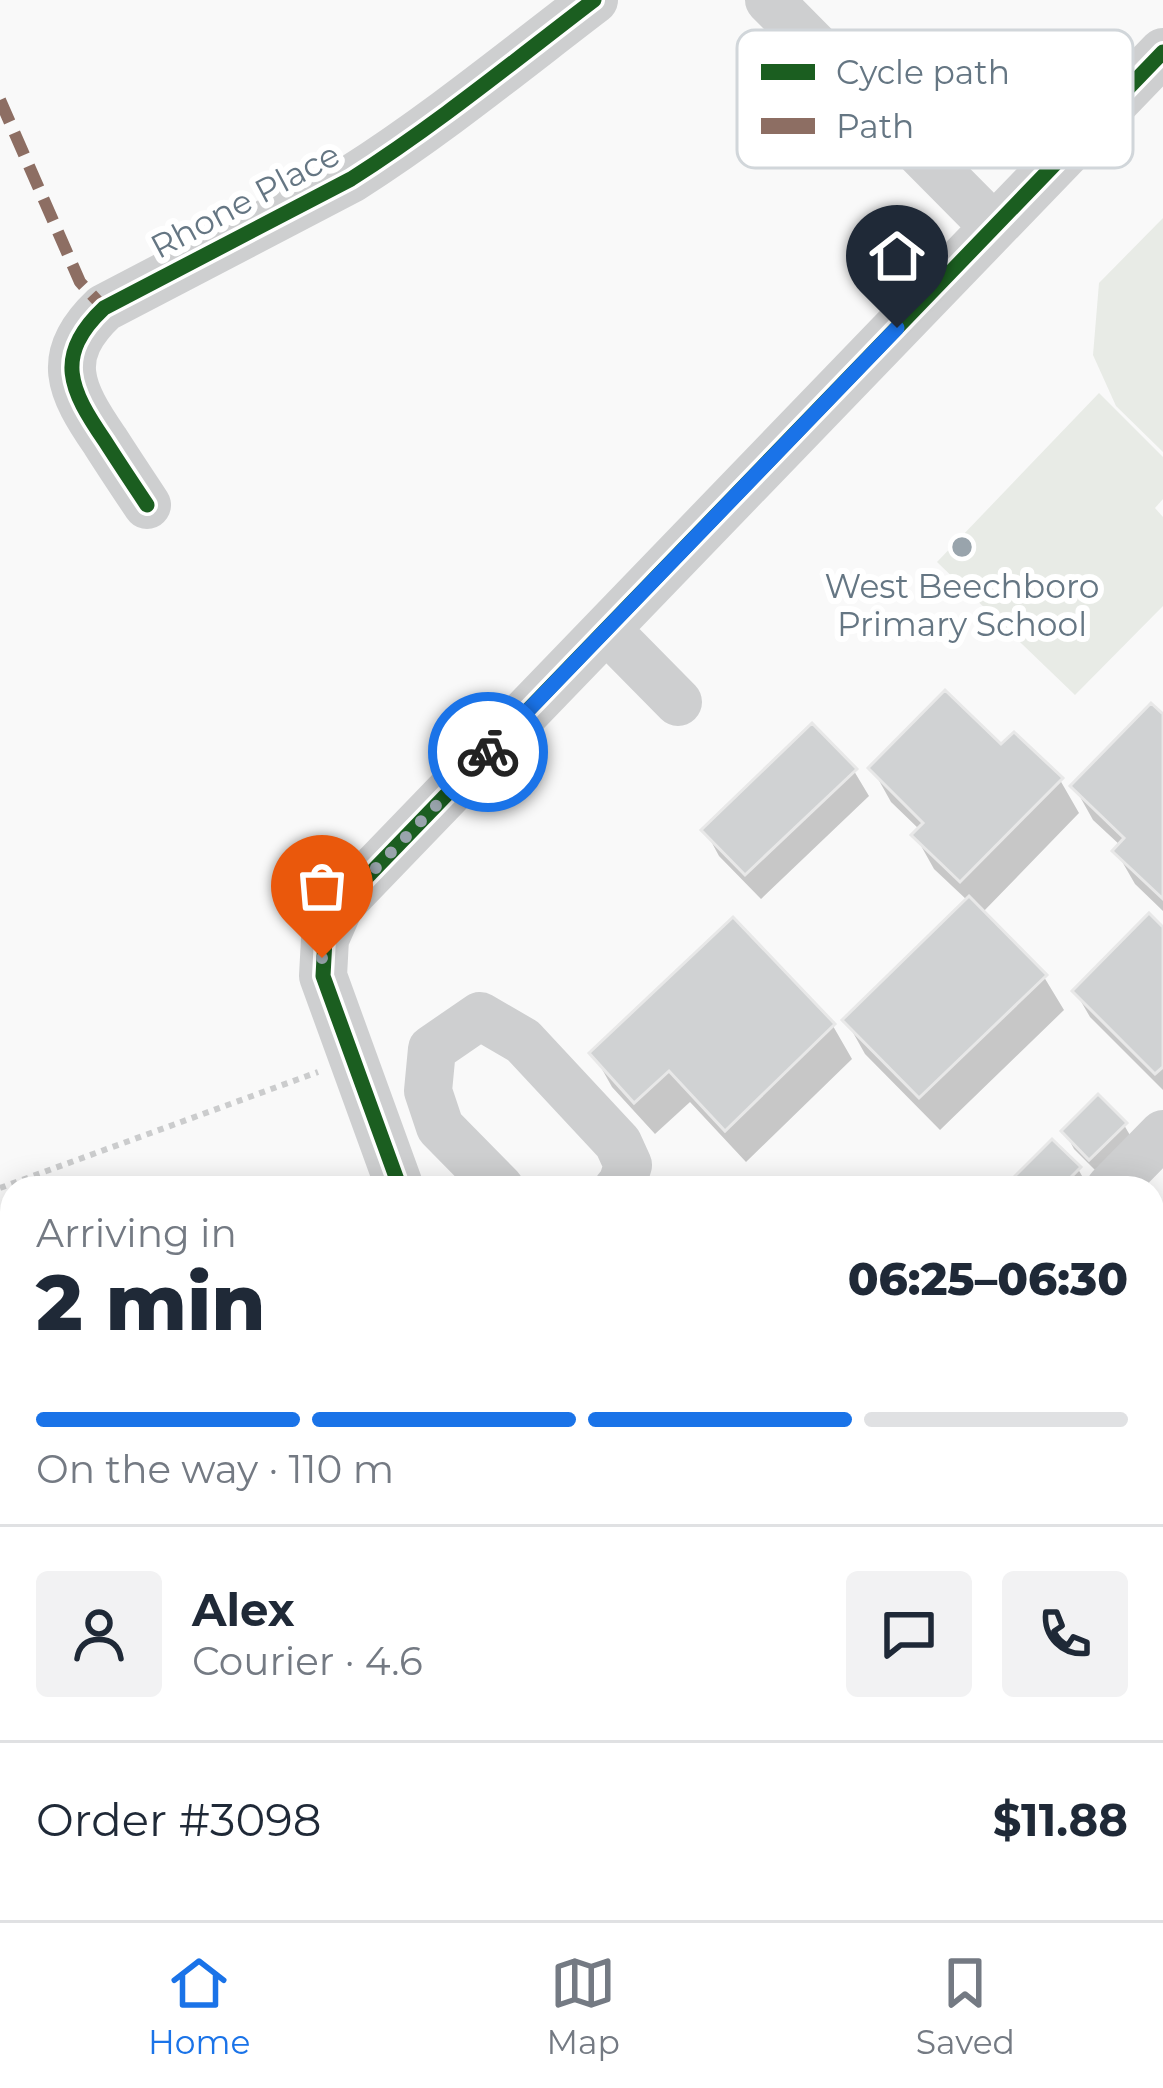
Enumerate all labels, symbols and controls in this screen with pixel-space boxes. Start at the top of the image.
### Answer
legend [737,30,1133,168]
text: Cycle path [836,52,1010,92]
text: Path [836,106,914,146]
street label: Rhone Place [144,134,346,266]
pin [846,205,948,328]
icon: home [864,223,930,289]
marker: West Beechboro Primary School [949,534,975,560]
place label: West Beechboro Primary School [825,566,1099,644]
courier [428,692,548,812]
icon: bike [455,719,521,785]
pin [271,835,373,958]
icon: bag [289,853,355,919]
text: Arriving in [36,1209,237,1257]
text: 06:25–06:30 [848,1251,1128,1306]
text: 2 min [36,1254,266,1350]
text: On the way · 110 m [36,1445,394,1493]
button: person [36,1571,162,1697]
button: chat [846,1571,972,1697]
button: phone [1002,1571,1128,1697]
text: Alex [192,1582,295,1637]
text: Courier · 4.6 [192,1637,423,1685]
text: Order #3098 [36,1792,321,1847]
text: $11.88 [993,1792,1128,1847]
tab: Home [148,1950,250,2062]
tab: Map [546,1950,620,2062]
tab: Saved [916,1950,1015,2062]

